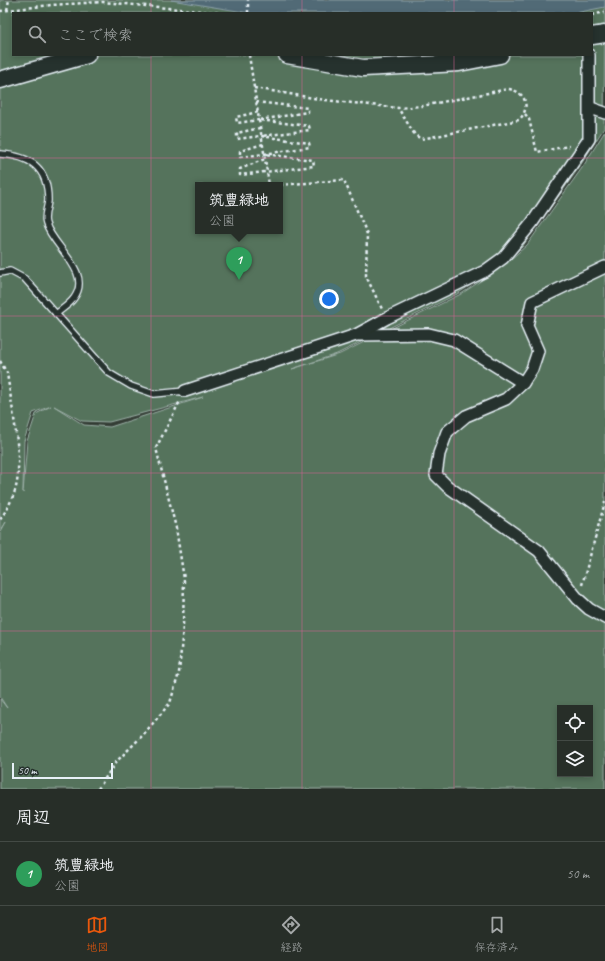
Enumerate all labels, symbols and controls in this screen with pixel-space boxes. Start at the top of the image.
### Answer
search box [12,12,593,56]
icon: search [26,23,48,45]
text: ここで検索 [58,26,133,45]
popup [195,182,283,234]
text: 筑豊緑地 [209,191,269,210]
text: 公園 [209,213,235,229]
pin: 1 [226,247,252,280]
your location [319,289,339,309]
map controls [557,705,593,777]
button: locate [557,705,593,741]
button: layers [557,741,593,777]
scale bar [12,761,113,780]
text: 50 m [18,763,37,777]
text: 周辺 [16,807,50,828]
text: 筑豊緑地 [54,856,114,875]
text: 1 [26,866,32,882]
text: 50 m [567,866,589,882]
text: 公園 [54,878,80,894]
tab: 地図 [86,914,108,954]
tab: 経路 [280,914,302,954]
tab: 保存済み [475,914,519,954]

